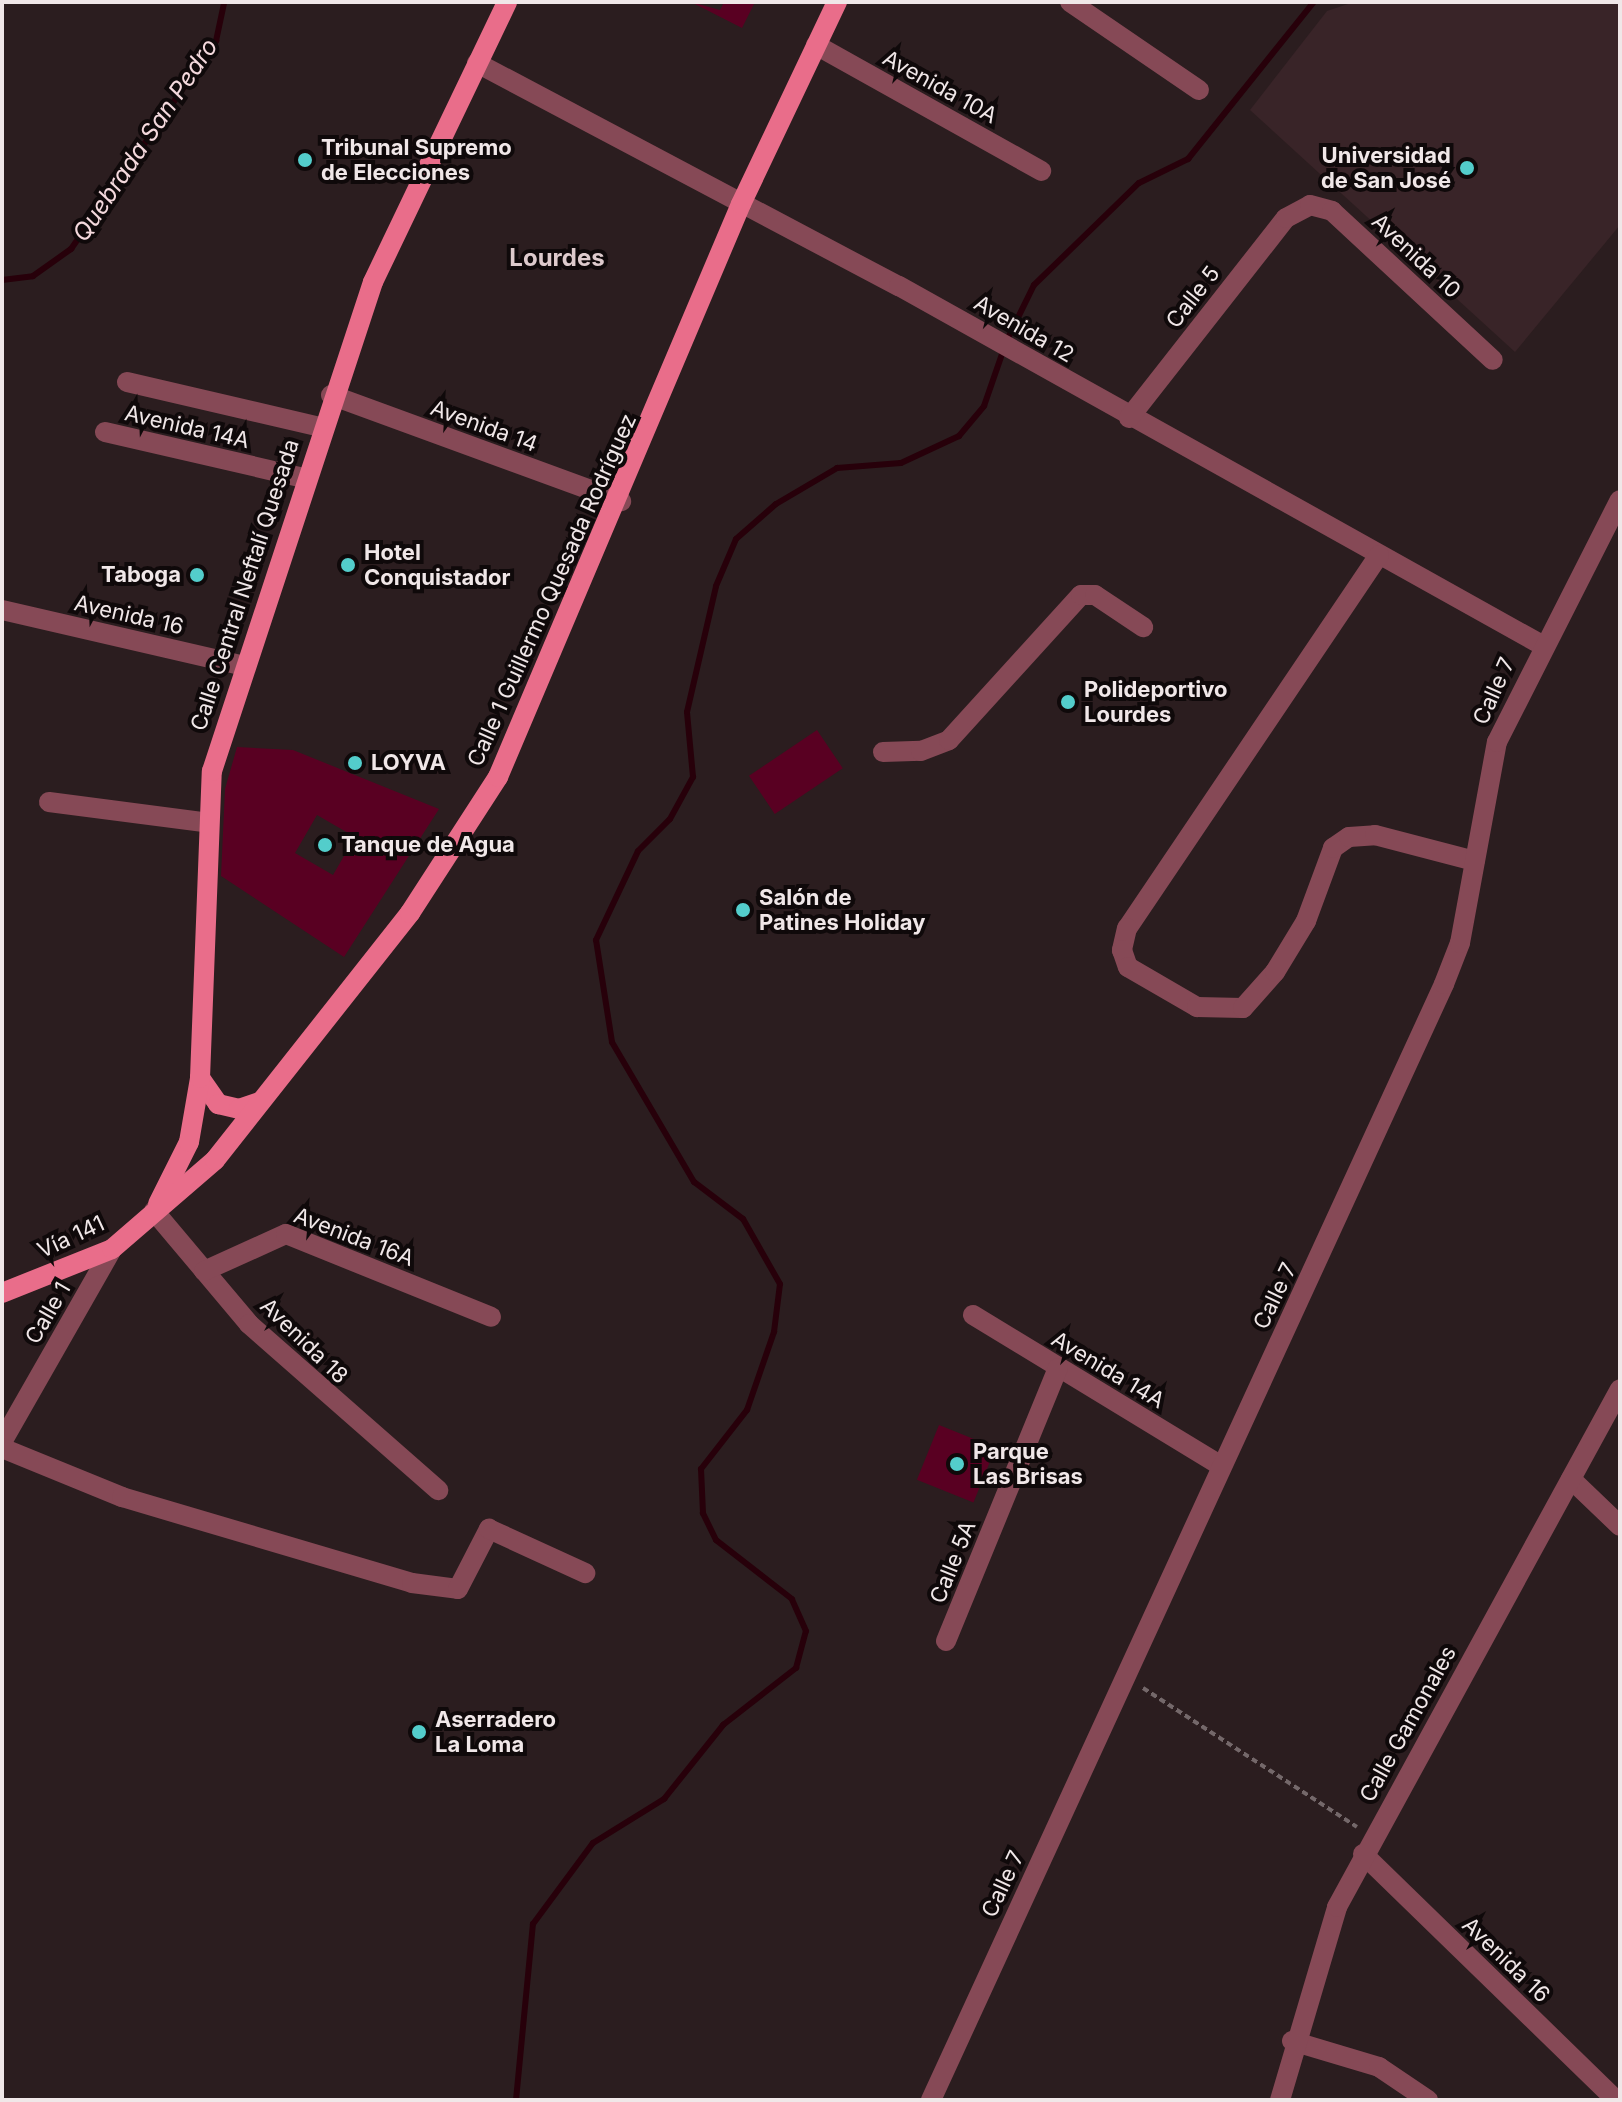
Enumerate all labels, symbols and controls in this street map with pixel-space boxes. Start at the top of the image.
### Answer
water label: Quebrada San Pedro [66,33,224,247]
street label: Avenida 10A [878,45,1002,129]
place label: Tribunal Supremo de Elecciones [321,134,512,186]
place label: Universidad de San José [1321,142,1451,194]
marker: Tribunal Supremo de Elecciones [296,151,314,169]
marker: Universidad de San José [1458,159,1476,177]
street label: Avenida 10 [1366,208,1466,304]
district label: Lourdes [509,244,605,272]
street label: Calle 5 [1161,261,1225,333]
street label: Avenida 12 [969,290,1079,368]
street label: Avenida 14 [427,394,541,458]
street label: Avenida 14A [122,400,252,454]
street label: Calle 1 Guillermo Quesada Rodríguez [462,410,642,770]
street label: Calle Central Neftalí Quesada [185,436,305,734]
place label: Hotel Conquistador [364,539,511,590]
marker: Hotel Conquistador [339,556,357,574]
place label: Taboga [101,562,181,588]
marker: Taboga [188,566,206,584]
street label: Avenida 16 [72,590,186,640]
street label: Calle 7 [1468,653,1520,729]
place label: Polideportivo Lourdes [1084,676,1228,728]
marker: Polideportivo Lourdes [1059,693,1077,711]
place label: LOYVA [371,750,446,776]
marker: LOYVA [346,754,364,772]
place label: Tanque de Agua [341,832,515,858]
marker: Tanque de Agua [316,836,334,854]
place label: Salón de Patines Holiday [759,884,925,936]
marker: Salón de Patines Holiday [734,901,752,919]
street label: Avenida 16A [290,1202,418,1272]
street label: Vía 141 [33,1210,109,1264]
street label: Calle 7 [1248,1259,1302,1333]
street label: Calle 1 [20,1277,76,1349]
street label: Avenida 18 [255,1293,353,1389]
street label: Avenida 14A [1047,1326,1169,1414]
place label: Parque Las Brisas [973,1438,1083,1490]
marker: Parque Las Brisas [948,1455,966,1473]
street label: Calle 5A [925,1517,981,1607]
street label: Calle Gamonales [1354,1641,1462,1807]
place label: Aserradero La Loma [435,1706,556,1758]
marker: Aserradero La Loma [410,1723,428,1741]
street label: Calle 7 [976,1846,1030,1922]
street label: Avenida 16 [1457,1912,1555,2008]

